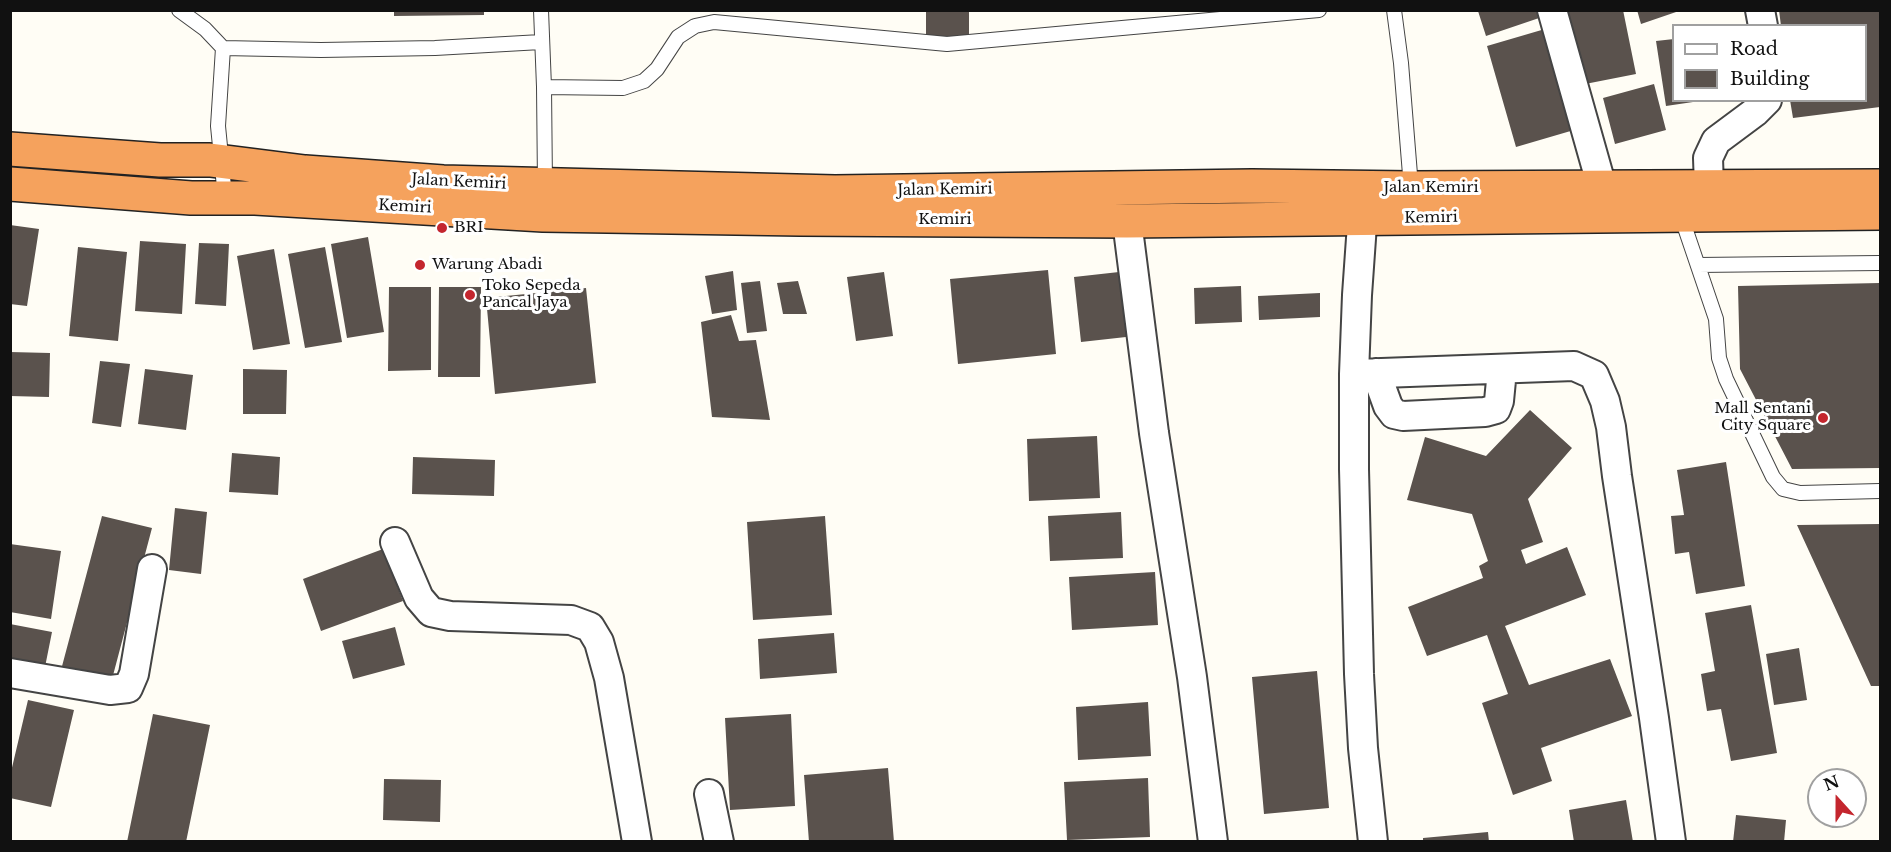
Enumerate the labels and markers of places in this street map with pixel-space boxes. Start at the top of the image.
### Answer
place label: BRI [454,219,483,237]
marker: BRI [435,221,449,235]
place label: Warung Abadi [432,256,542,274]
marker: Warung Abadi [413,258,427,272]
place label: Toko Sepeda Pancal Jaya [482,277,580,312]
marker: Toko Sepeda Pancal Jaya [463,288,477,302]
place label: Mall Sentani City Square [1714,400,1811,435]
marker: Mall Sentani City Square [1816,411,1830,425]

